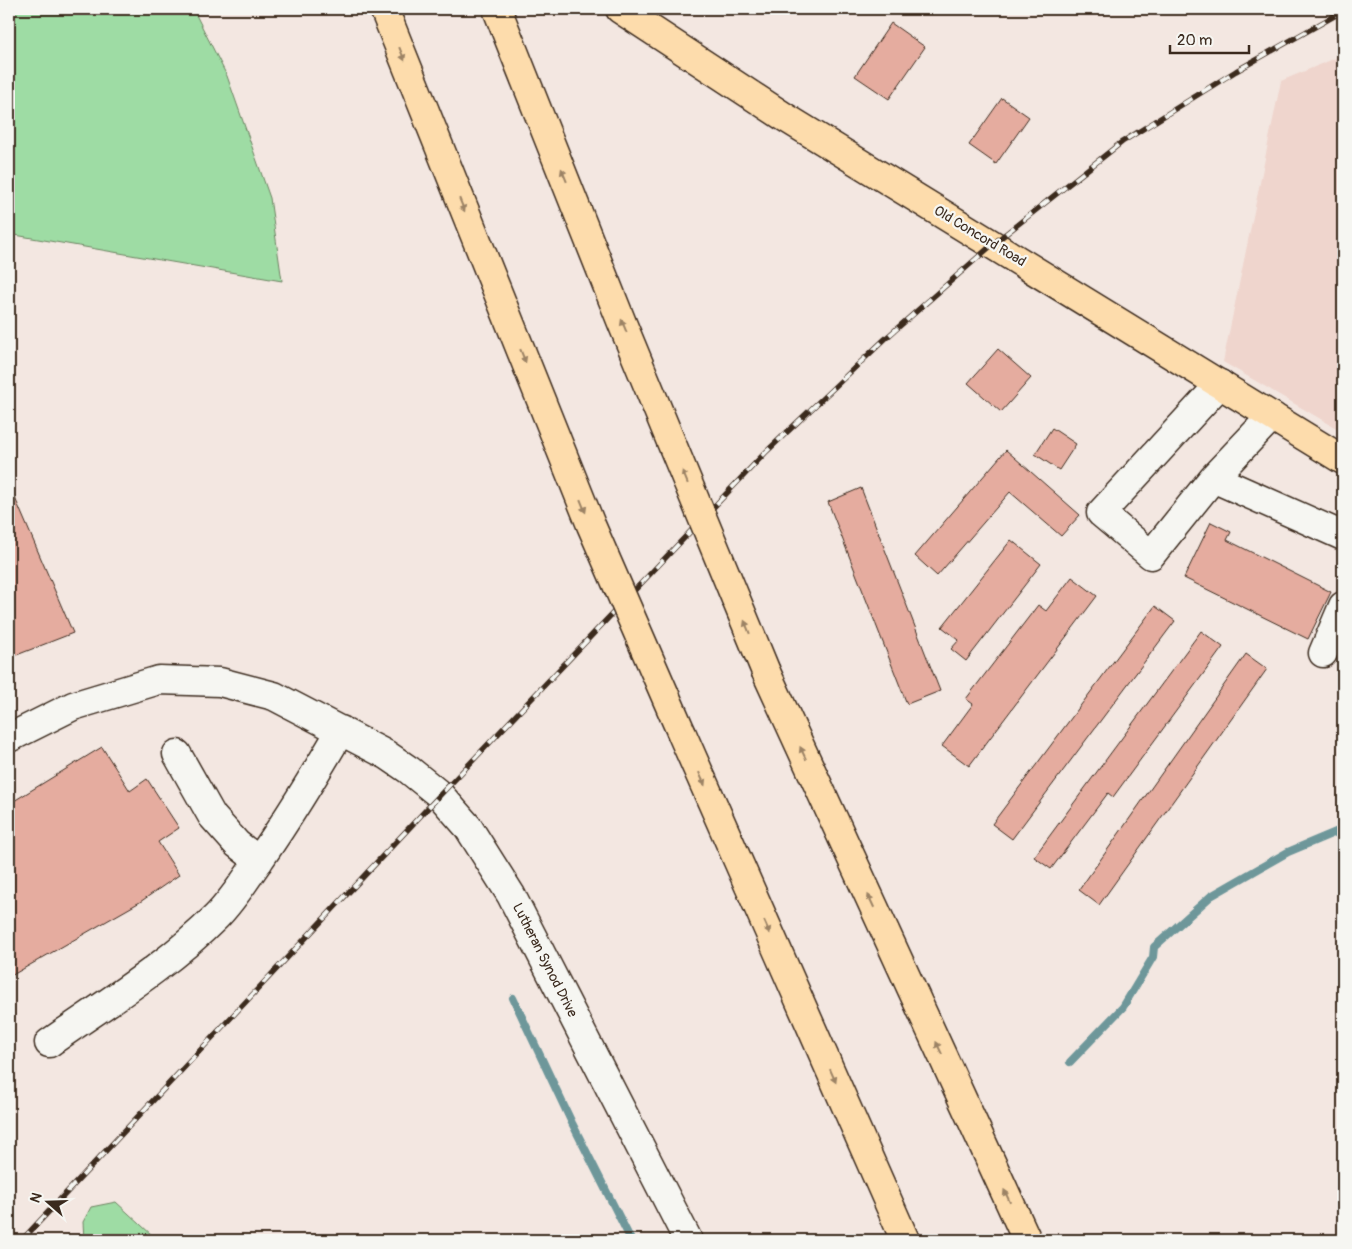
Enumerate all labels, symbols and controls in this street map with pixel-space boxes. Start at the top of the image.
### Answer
scale bar [1170,22,1248,54]
text: 20 m [1177,31,1212,50]
one-way arrow [398,47,406,61]
one-way arrow [559,168,567,182]
one-way arrow [459,198,467,212]
street label: Old Concord Road [931,202,1029,270]
one-way arrow [619,319,627,333]
one-way arrow [520,348,527,363]
one-way arrow [681,469,689,484]
one-way arrow [580,499,588,513]
one-way arrow [743,619,751,634]
one-way arrow [799,746,807,760]
one-way arrow [698,772,706,786]
one-way arrow [867,894,875,908]
street label: Lutheran Synod Drive [509,900,581,1020]
one-way arrow [764,920,772,934]
one-way arrow [935,1041,943,1055]
one-way arrow [829,1069,837,1083]
north arrow [22,1176,72,1226]
one-way arrow [1003,1189,1011,1203]
text: N [27,1190,46,1205]

